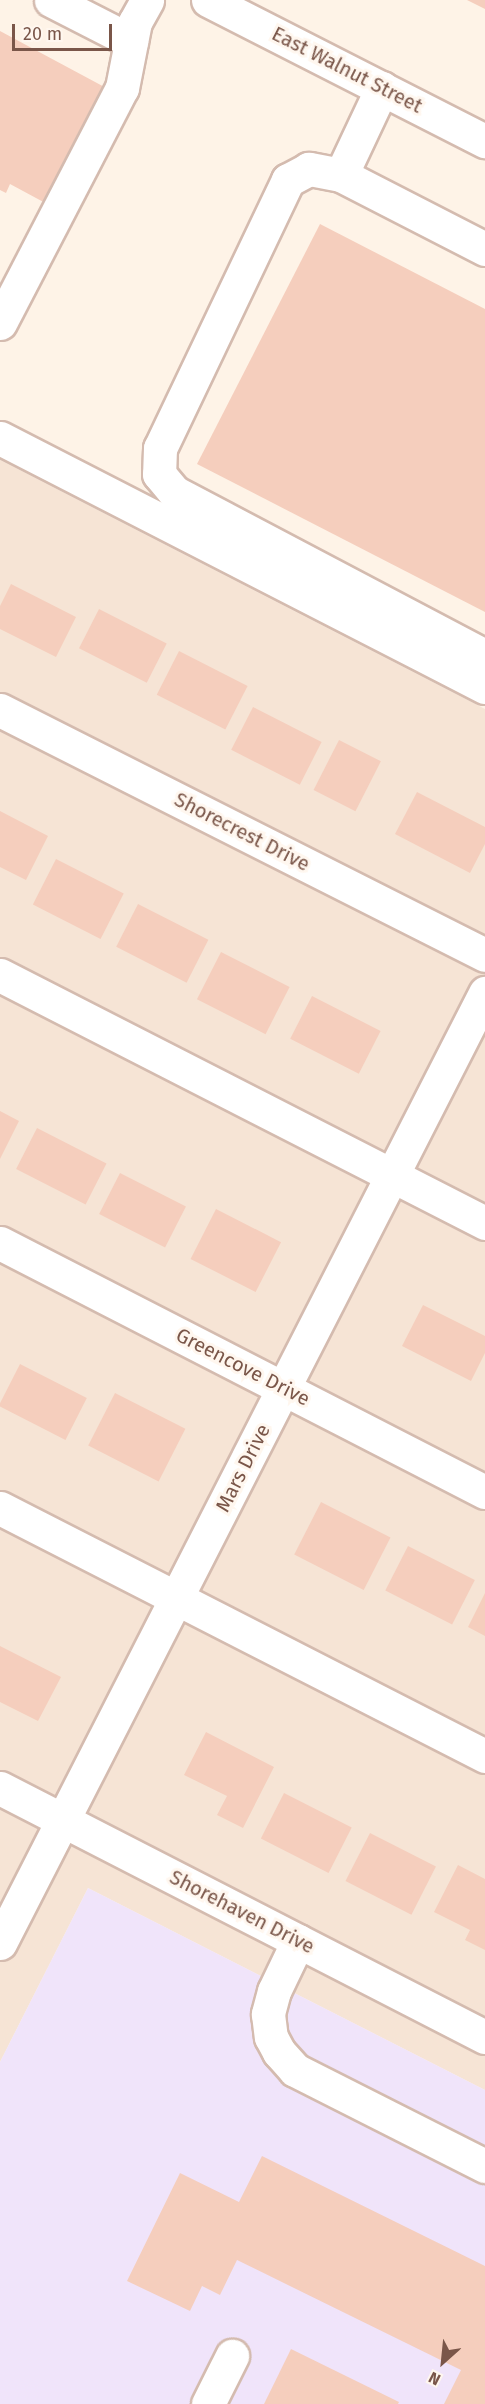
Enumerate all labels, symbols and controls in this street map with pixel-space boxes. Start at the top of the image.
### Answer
scale bar [15,12,116,50]
street label: East Walnut Street [268,22,426,118]
text: 20 m [23,23,62,45]
street label: Shorecrest Drive [170,788,314,876]
street label: Greencove Drive [172,1323,314,1411]
street label: Mars Drive [211,1420,275,1516]
street label: Shorehaven Drive [166,1865,318,1959]
north arrow [413,2332,473,2392]
text: N [426,2368,444,2389]

